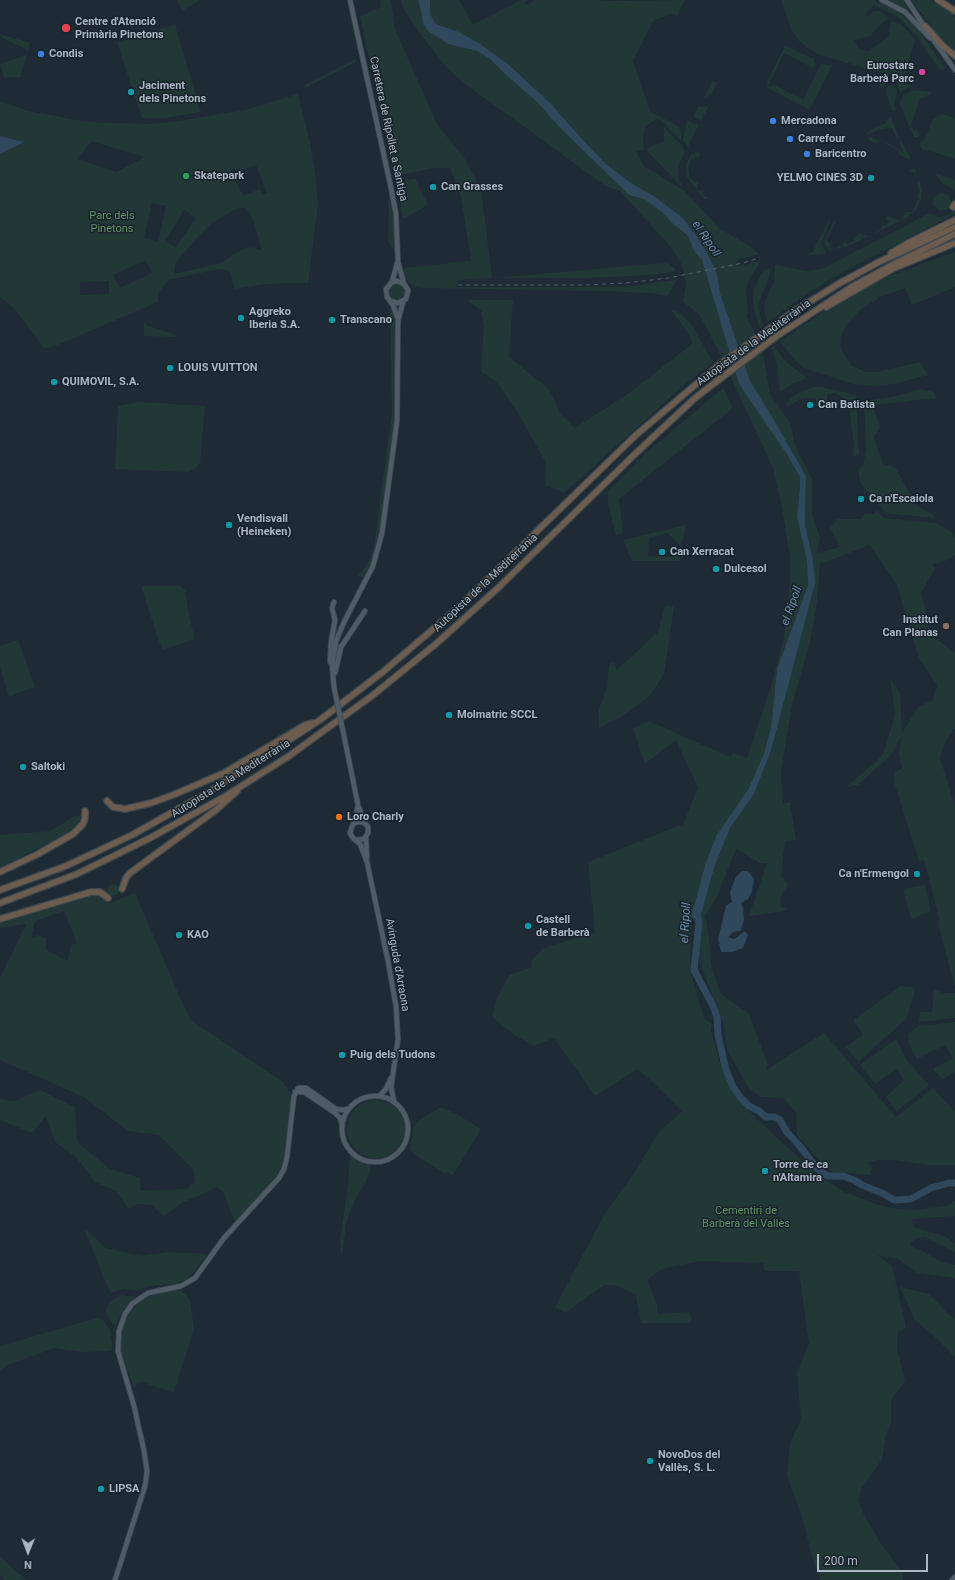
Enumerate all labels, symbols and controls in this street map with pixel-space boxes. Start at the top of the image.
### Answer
place label: Centre d'Atenció Primària Pinetons [75,15,164,41]
marker: Centre d'Atenció Primària Pinetons [60,22,72,34]
place label: Condis [49,47,83,61]
marker: Condis [36,49,46,59]
street label: Carretera de Ripollet a Santiga [366,55,410,203]
place label: Eurostars Barberà Parc [850,59,914,85]
marker: Eurostars Barberà Parc [917,67,927,77]
place label: Jaciment dels Pinetons [139,79,206,105]
marker: Jaciment dels Pinetons [126,87,136,97]
place label: Mercadona [781,114,837,128]
marker: Mercadona [768,116,778,126]
place label: Carrefour [798,132,845,146]
marker: Carrefour [785,134,795,144]
place label: Baricentro [815,147,866,161]
marker: Baricentro [802,149,812,159]
place label: Skatepark [194,169,244,183]
marker: Skatepark [181,171,191,181]
place label: YELMO CINES 3D [777,171,863,185]
marker: YELMO CINES 3D [866,173,876,183]
place label: Can Grasses [441,180,503,194]
marker: Can Grasses [428,182,438,192]
park label: Parc dels Pinetons [89,209,135,235]
water label: el Ripoll [689,218,723,260]
street label: Autopista de la Mediterrània [694,297,814,389]
place label: Aggreko Iberia S.A. [249,305,300,331]
marker: Aggreko Iberia S.A. [236,313,246,323]
place label: Transcano [340,313,392,327]
marker: Transcano [327,315,337,325]
place label: LOUIS VUITTON [178,361,258,375]
marker: LOUIS VUITTON [165,363,175,373]
place label: QUIMOVIL, S.A. [62,375,139,389]
marker: QUIMOVIL, S.A. [49,377,59,387]
place label: Can Batista [818,398,875,412]
marker: Can Batista [805,400,815,410]
place label: Ca n'Escaiola [869,492,934,506]
marker: Ca n'Escaiola [856,494,866,504]
place label: Vendisvall (Heineken) [237,512,291,538]
marker: Vendisvall (Heineken) [224,520,234,530]
street label: Autopista de la Mediterrània [431,531,541,635]
place label: Can Xerracat [670,545,734,559]
marker: Can Xerracat [657,547,667,557]
place label: Dulcesol [724,562,767,576]
marker: Dulcesol [711,564,721,574]
water label: el Ripoll [778,584,806,628]
place label: Institut Can Planas [882,613,938,639]
marker: Institut Can Planas [941,621,951,631]
place label: Molmatric SCCL [457,708,537,722]
marker: Molmatric SCCL [444,710,454,720]
street label: Autopista de la Mediterrània [169,737,293,821]
place label: Saltoki [31,760,65,774]
marker: Saltoki [18,762,28,772]
place label: Loro Charly [347,810,404,824]
marker: Loro Charly [334,812,344,822]
place label: Ca n'Ermengol [838,867,909,881]
marker: Ca n'Ermengol [912,869,922,879]
water label: el Ripoll [678,902,694,944]
place label: Castell de Barberà [536,913,590,939]
street label: Avinguda d'Arraona [382,917,412,1013]
marker: Castell de Barberà [523,921,533,931]
place label: KAO [187,928,209,942]
marker: KAO [174,930,184,940]
place label: Puig dels Tudons [350,1048,435,1062]
marker: Puig dels Tudons [337,1050,347,1060]
place label: Torre de ca n'Altamira [773,1158,828,1184]
marker: Torre de ca n'Altamira [760,1166,770,1176]
park label: Cementiri de Barberà del Vallès [702,1204,790,1230]
place label: NovoDos del Vallès, S. L. [658,1448,720,1474]
marker: NovoDos del Vallès, S. L. [645,1456,655,1466]
place label: LIPSA [109,1482,139,1496]
marker: LIPSA [96,1484,106,1494]
north arrow [8,1532,48,1572]
scale bar [819,1546,930,1572]
text: 200 m [824,1554,858,1568]
text: N [24,1558,32,1571]

